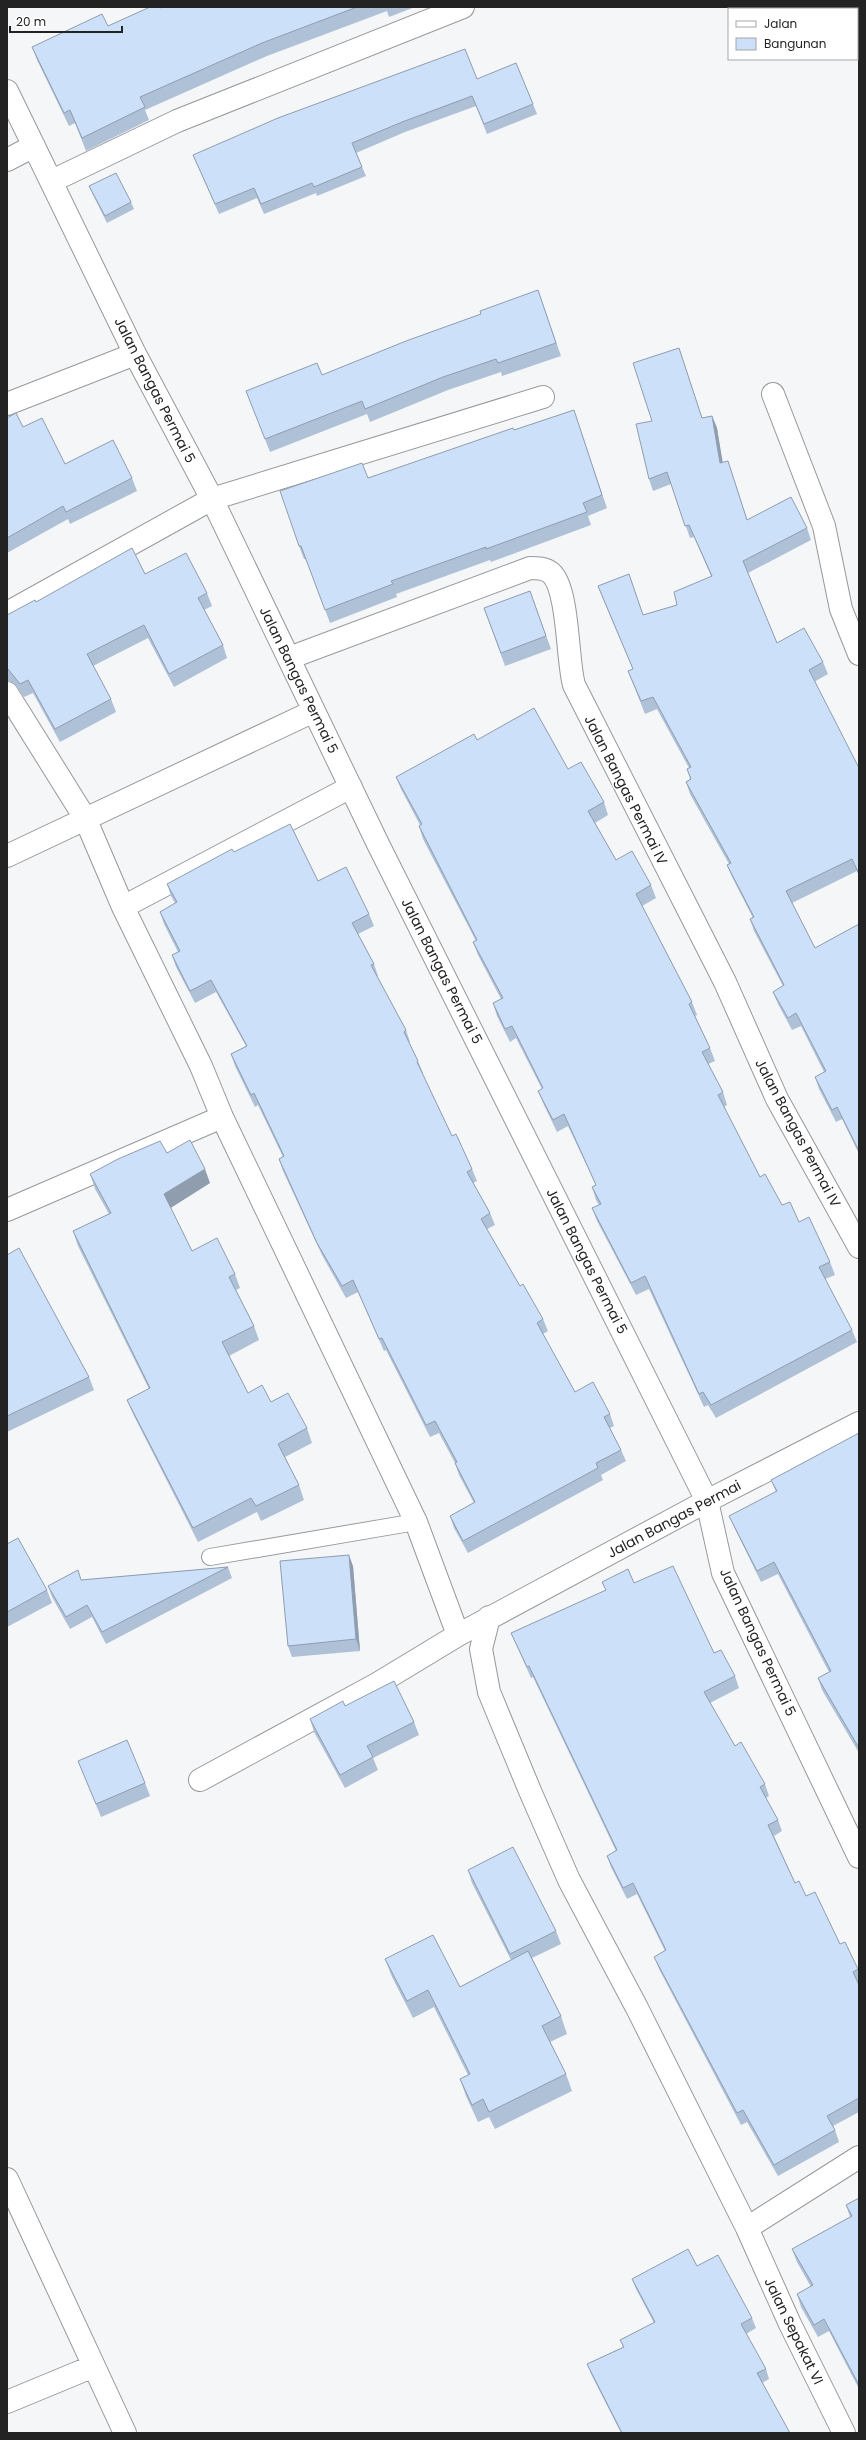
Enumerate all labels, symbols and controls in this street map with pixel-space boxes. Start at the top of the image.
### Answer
scale bar [10,8,122,34]
legend [728,8,858,60]
text: 20 m [16,13,46,30]
text: Jalan [764,15,797,32]
text: Bangunan [764,35,826,52]
street label: Jalan Bangas Permai 5 [109,314,201,466]
street label: Jalan Bangas Permai 5 [255,603,343,757]
street label: Jalan Bangas Permai IV [580,712,673,869]
street label: Jalan Bangas Permai 5 [396,895,488,1047]
street label: Jalan Bangas Permai IV [750,1055,846,1211]
street label: Jalan Bangas Permai 5 [541,1185,633,1337]
street label: Jalan Bangas Permai [604,1475,744,1563]
street label: Jalan Bangas Permai 5 [715,1565,801,1719]
street label: Jalan Sepakat VI [759,2274,829,2388]

